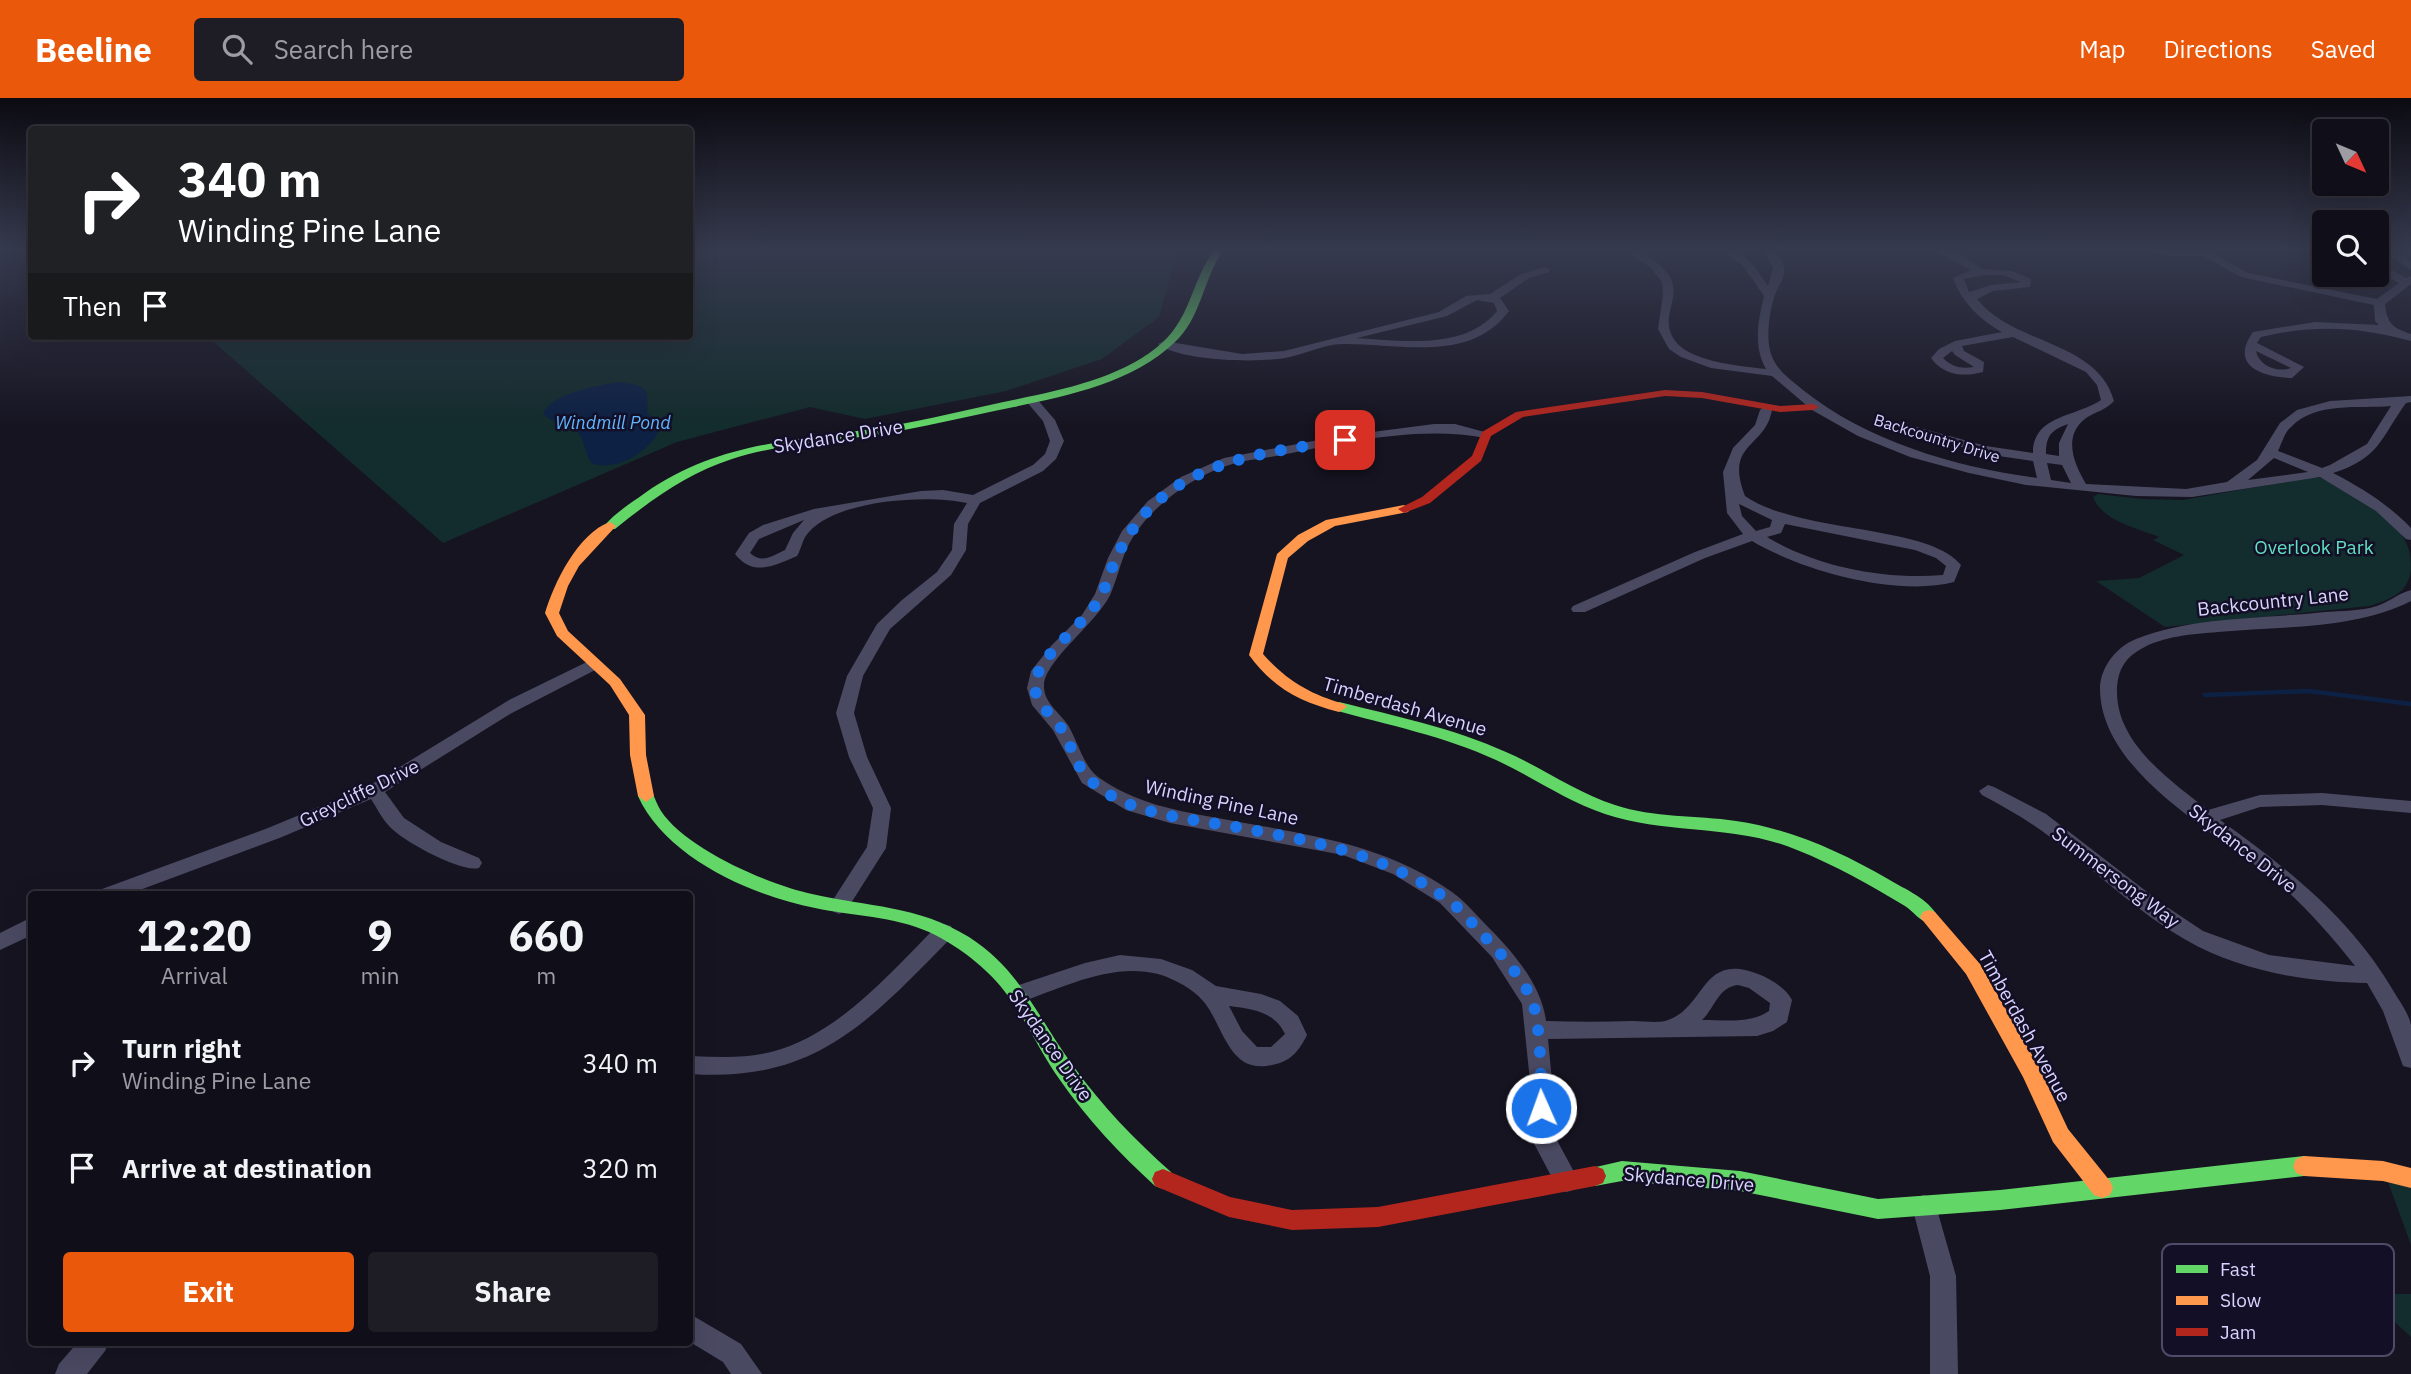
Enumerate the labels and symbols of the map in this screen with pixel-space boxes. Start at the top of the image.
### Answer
north arrow [2312,119,2389,196]
street label: Backcountry Drive [1872,409,2003,467]
pin [1315,410,1375,470]
water label: Windmill Pond [555,411,671,434]
street label: Skydance Drive [771,414,905,458]
park label: Overlook Park [2254,535,2374,559]
street label: Backcountry Lane [2196,581,2350,621]
street label: Timberdash Avenue [1320,671,1490,741]
street label: Greycliffe Drive [295,754,423,832]
street label: Winding Pine Lane [1143,774,1301,830]
street label: Skydance Drive [2184,798,2302,898]
street label: Summersong Way [2047,821,2185,933]
street label: Timberdash Avenue [1973,946,2077,1106]
street label: Skydance Drive [1004,985,1098,1105]
position arrow [1504,1071,1578,1145]
street label: Skydance Drive [1623,1161,1755,1197]
legend [2162,1244,2394,1356]
text: Fast [2220,1257,2256,1281]
text: Slow [2220,1288,2261,1312]
text: Jam [2220,1320,2256,1344]

